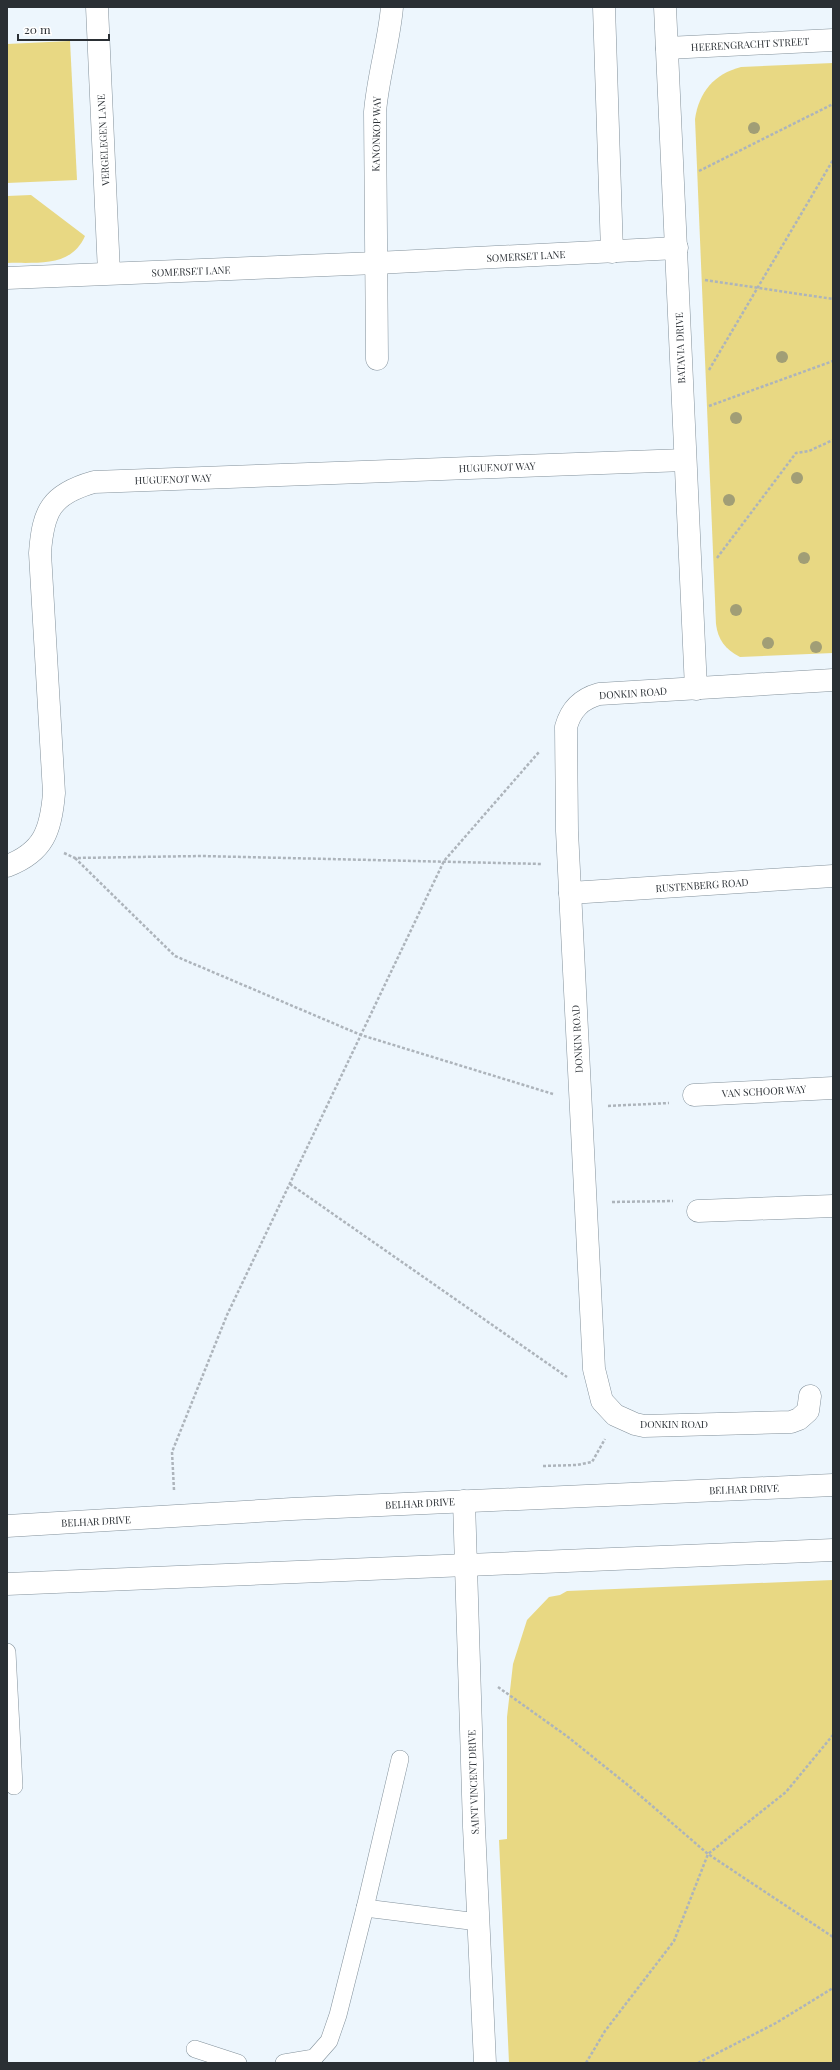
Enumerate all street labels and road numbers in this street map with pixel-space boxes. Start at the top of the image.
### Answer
street label: HEERENGRACHT STREET [691,34,809,54]
street label: VERGELEGEN LANE [94,94,112,187]
street label: KANONKOP WAY [368,96,384,172]
street label: SOMERSET LANE [486,247,566,265]
street label: SOMERSET LANE [151,263,231,279]
street label: BATAVIA DRIVE [672,312,688,384]
street label: HUGUENOT WAY [458,459,536,475]
street label: HUGUENOT WAY [134,471,212,487]
street label: DONKIN ROAD [599,684,667,702]
street label: RUSTENBERG ROAD [655,875,749,895]
street label: DONKIN ROAD [568,1005,586,1073]
street label: VAN SCHOOR WAY [720,1082,807,1100]
street label: DONKIN ROAD [640,1417,708,1431]
street label: BELHAR DRIVE [709,1481,779,1497]
street label: BELHAR DRIVE [385,1494,455,1512]
street label: BELHAR DRIVE [61,1512,131,1530]
street label: SAINT VINCENT DRIVE [464,1729,482,1835]

